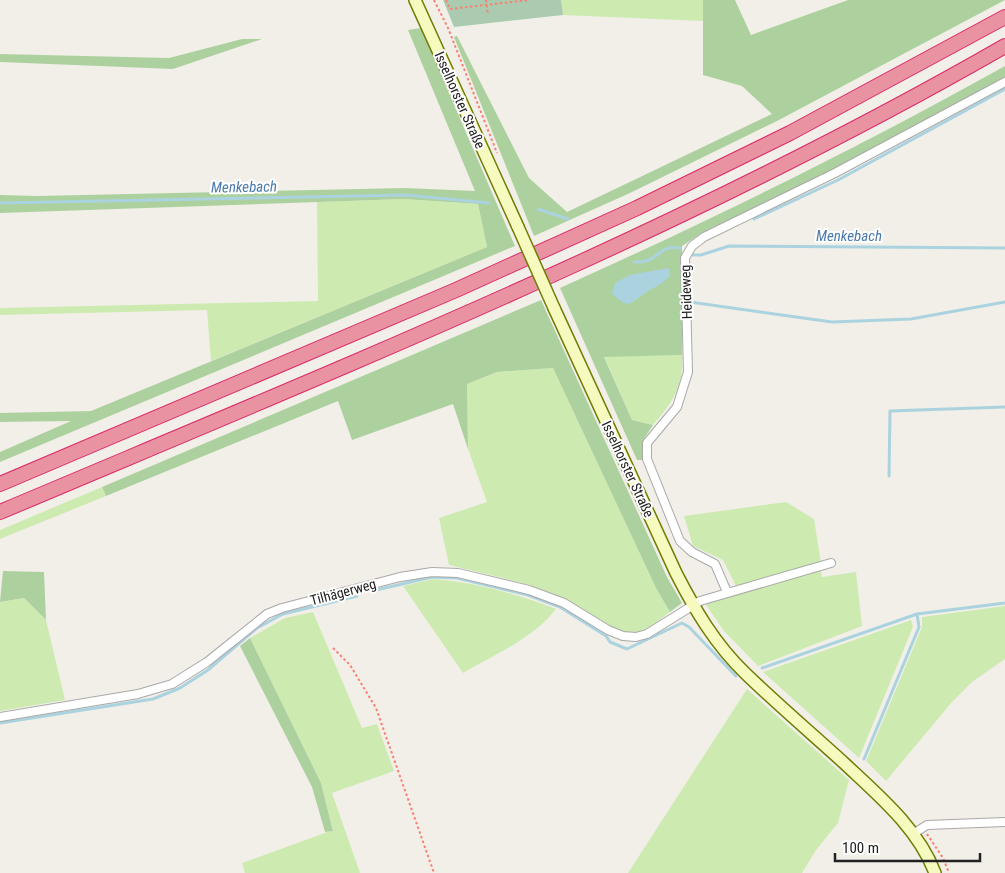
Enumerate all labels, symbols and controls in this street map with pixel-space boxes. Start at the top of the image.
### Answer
street label: Isselhorster Straße [431,49,489,151]
water label: Menkebach [211,177,277,197]
water label: Menkebach [816,227,882,245]
street label: Heideweg [677,264,695,320]
street label: Isselhorster Straße [599,418,658,520]
street label: Tilhägerweg [308,576,378,608]
scale bar [835,830,980,862]
text: 100 m [842,839,879,857]

